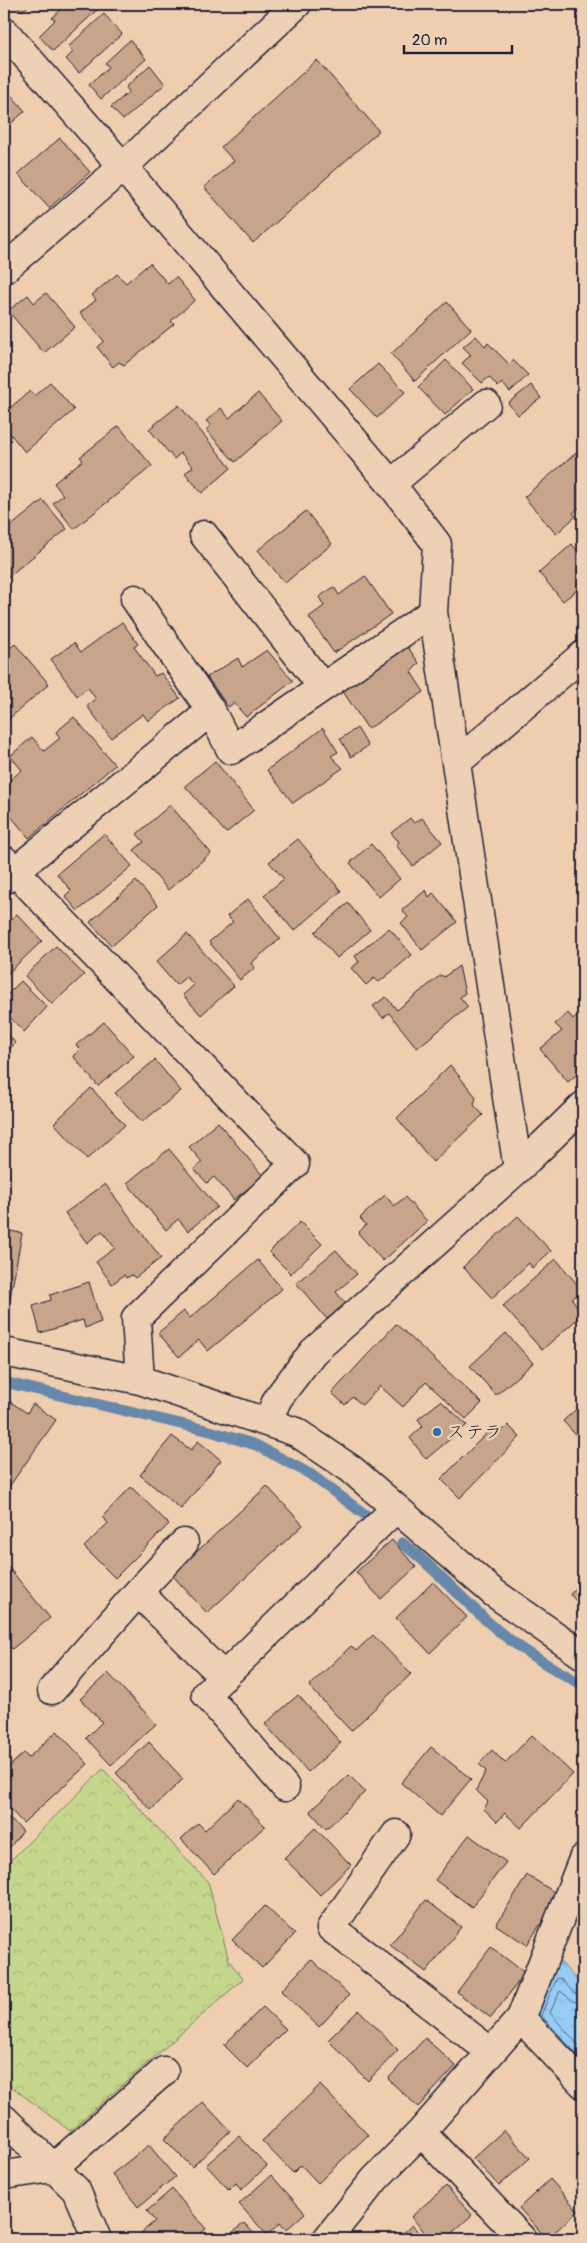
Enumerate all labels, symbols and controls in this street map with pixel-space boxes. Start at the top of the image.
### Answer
scale bar [404,22,512,54]
text: 20 m [412,31,447,50]
place label: ステラ [447,1421,502,1444]
marker: ステラ [431,1426,443,1438]

